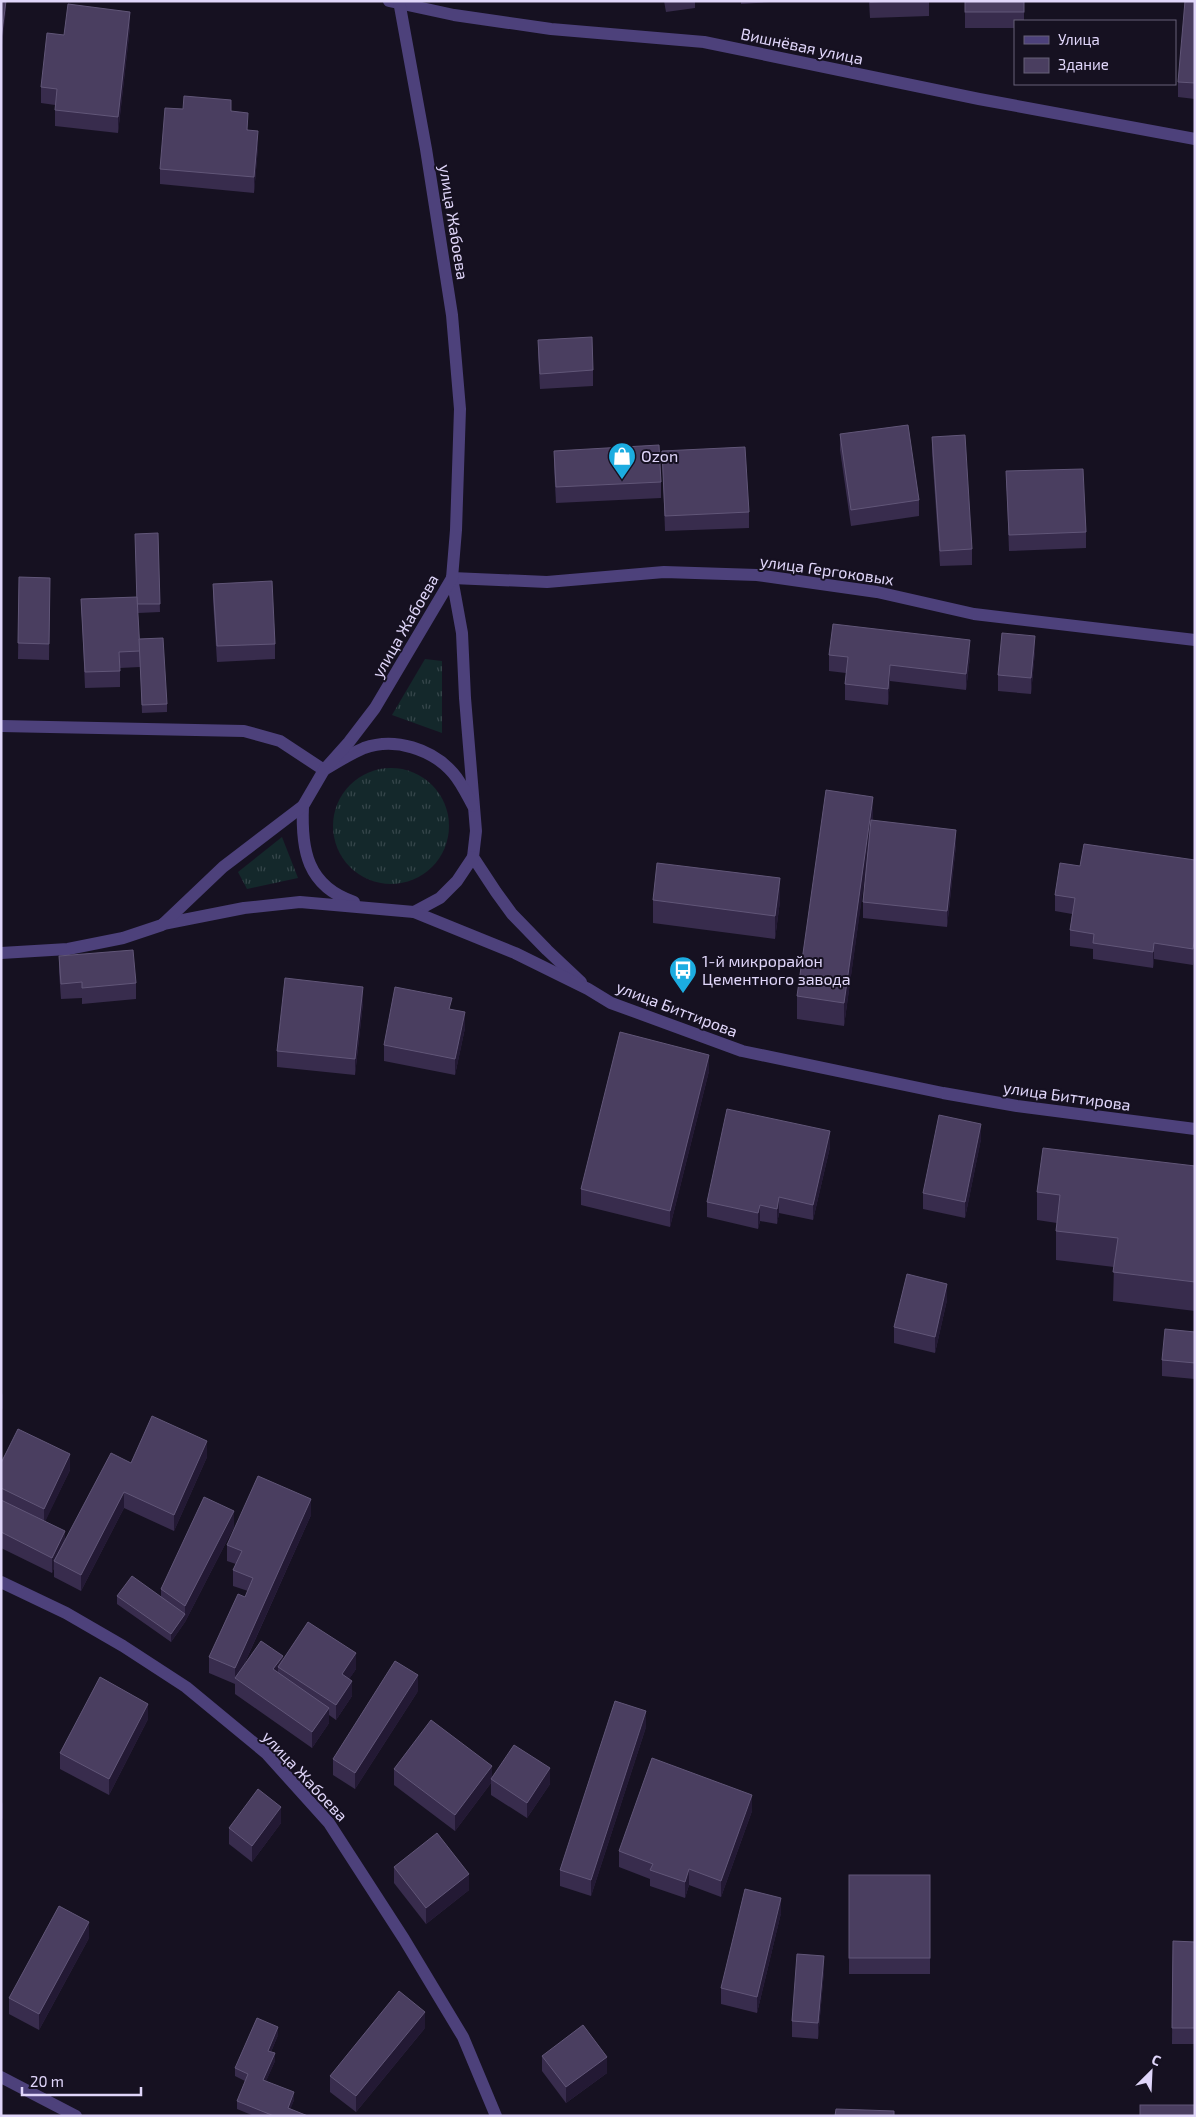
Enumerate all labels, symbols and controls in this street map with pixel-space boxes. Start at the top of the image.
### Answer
legend [1014,20,1176,85]
street label: Вишнёвая улица [739,23,865,69]
text: Улица [1058,30,1100,48]
text: Здание [1058,55,1109,73]
street label: улица Жабоева [435,163,473,281]
shop icon: Ozon [607,441,637,480]
place label: Ozon [641,446,678,465]
street label: улица Гергоковых [759,551,896,589]
street label: улица Жабоева [367,571,443,681]
place label: 1-й микрорайон Цементного завода [702,951,851,988]
bus stop icon: 1-й микрорайон Цементного завода [668,955,698,994]
street label: улица Биттирова [613,977,741,1041]
street label: улица Биттирова [1002,1077,1132,1115]
street label: улица Жабоева [258,1727,352,1825]
north arrow [1126,2047,1176,2097]
text: С [1149,2050,1164,2069]
scale bar [22,2064,141,2096]
text: 20 m [30,2072,64,2090]

